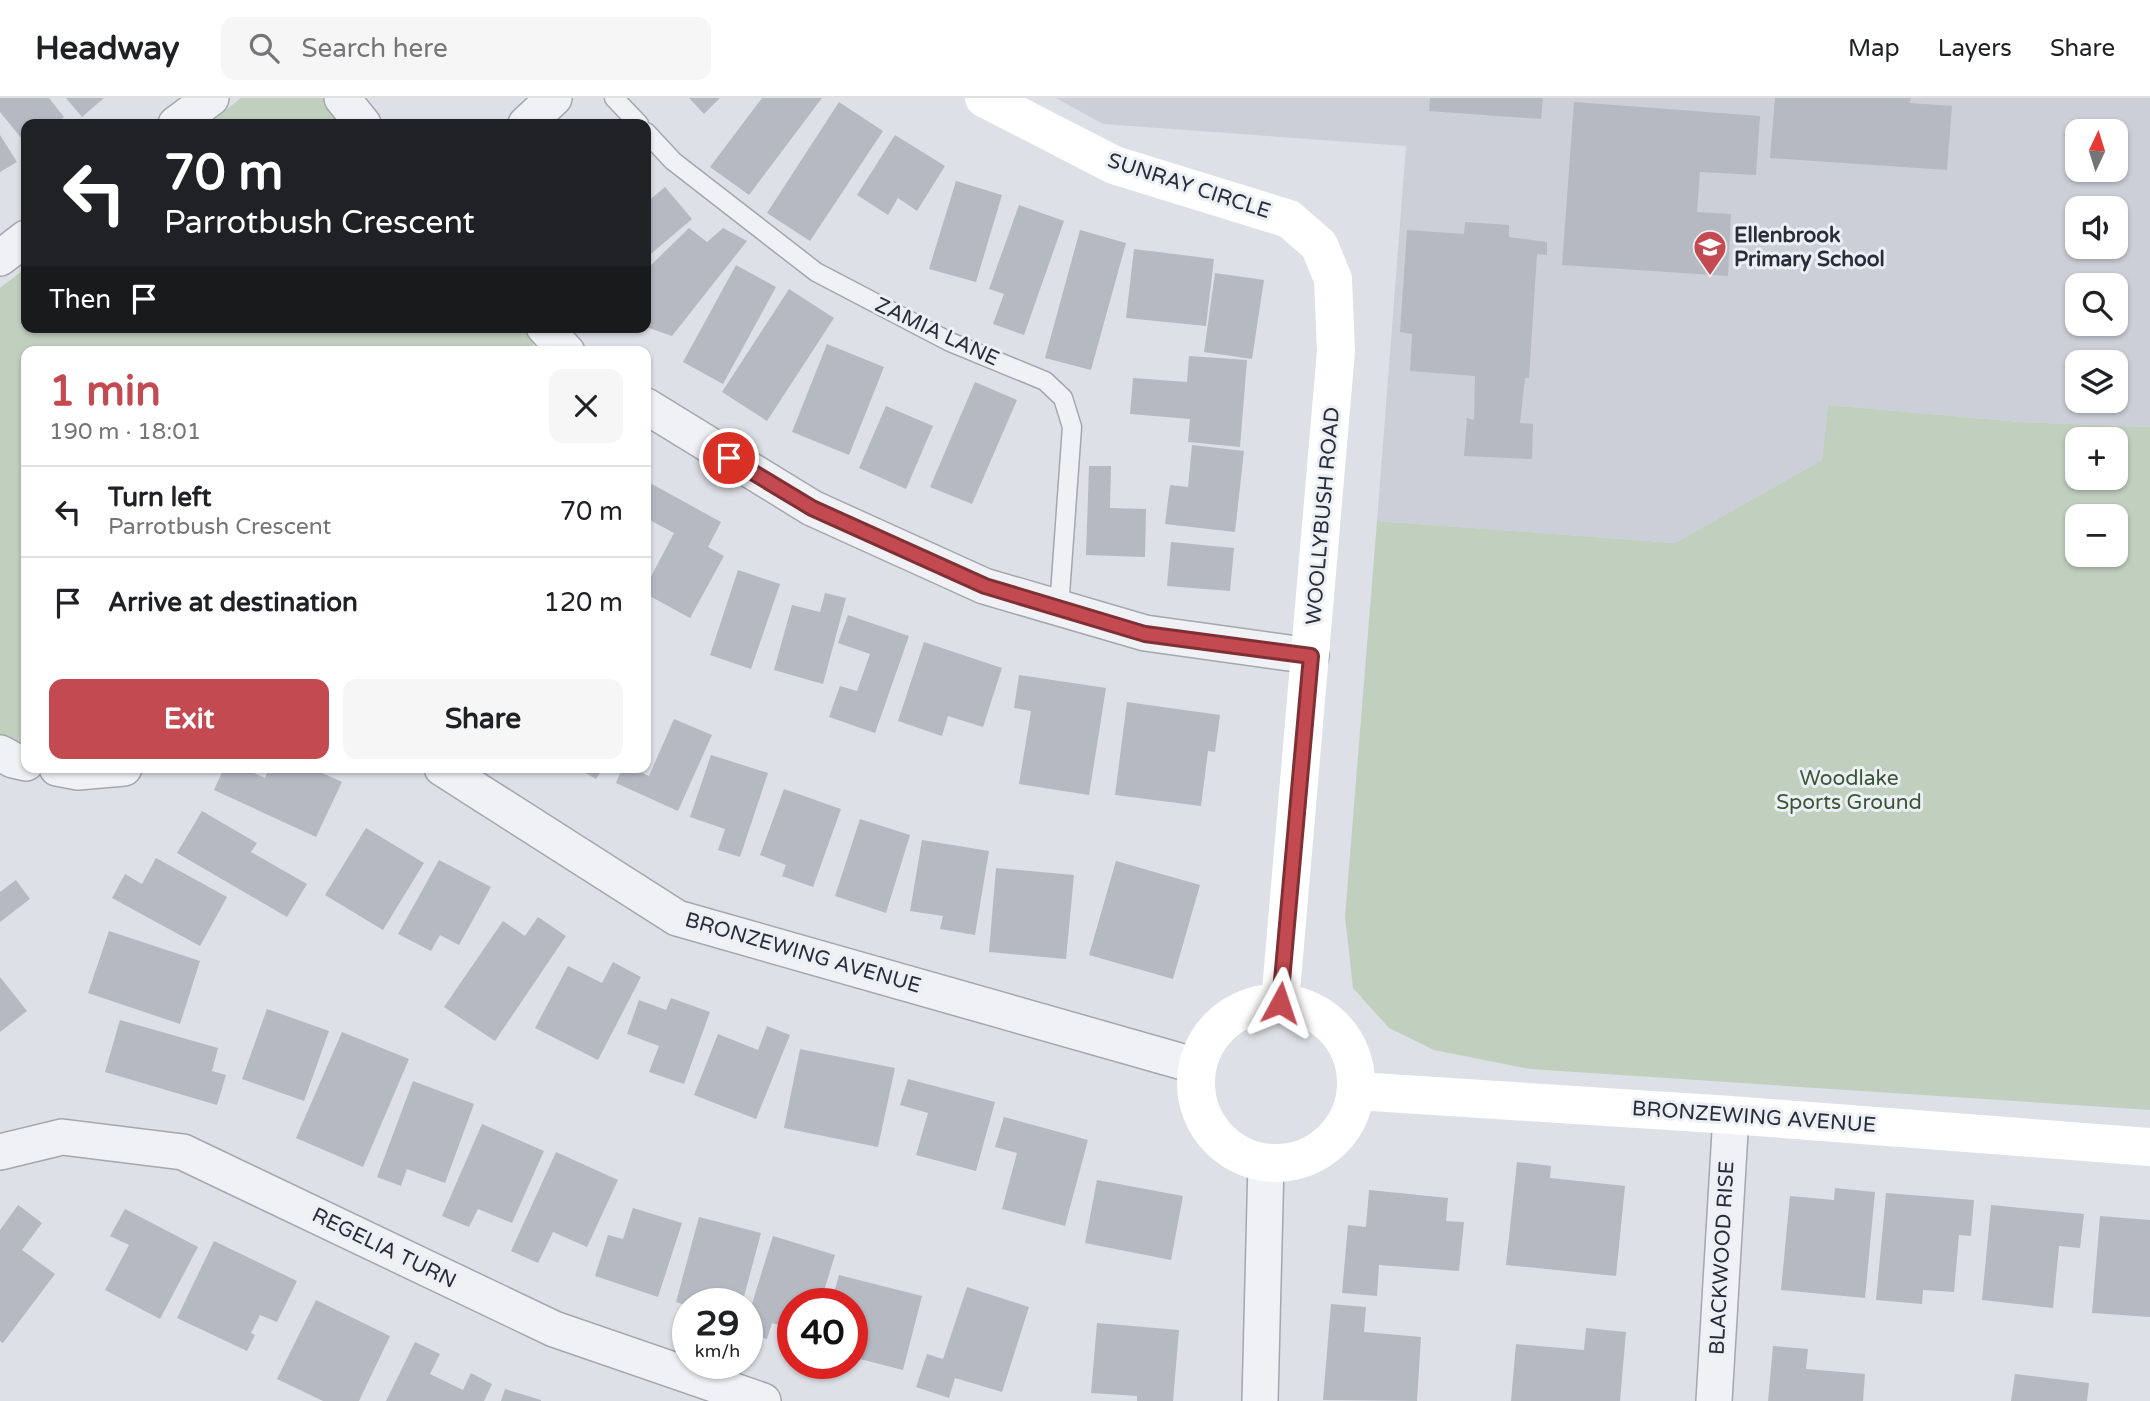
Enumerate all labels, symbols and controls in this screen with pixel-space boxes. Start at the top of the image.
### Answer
search box [221,17,711,80]
text: Headway [35,29,179,68]
icon: search [245,29,283,67]
text: Search here [301,33,448,64]
text: Map [1848,34,1900,63]
text: Layers [1938,34,2012,63]
text: Share [2050,34,2115,63]
north arrow [2065,119,2128,182]
map controls [2065,119,2128,567]
text: 70 m [164,144,283,203]
icon: left [49,147,140,238]
street label: SUNRAY CIRCLE [1104,148,1274,224]
button: sound [2065,196,2128,259]
text: Parrotbush Crescent [164,204,475,242]
place label: Ellenbrook Primary School [1734,223,1885,272]
school or university icon: Ellenbrook Primary School [1691,228,1729,277]
button: search [2065,273,2128,336]
icon: arrive [125,280,163,318]
text: Then [49,284,111,315]
street label: ZAMIA LANE [871,292,1003,372]
button: layers [2065,350,2128,413]
text: 1 min [49,366,161,417]
button: close [549,369,623,443]
street label: WOOLLYBUSH ROAD [1301,406,1345,626]
text: 190 m · 18:01 [49,418,201,446]
button: + [2065,427,2128,490]
pin [699,428,759,488]
icon: arrive [710,439,748,477]
text: Turn left [108,482,211,513]
icon: left [49,493,87,531]
text: 70 m [560,496,623,527]
button: − [2065,504,2128,567]
text: Parrotbush Crescent [108,513,331,541]
icon: arrive [49,584,87,622]
text: Arrive at destination [108,587,358,618]
text: 120 m [543,587,623,618]
button: Exit [49,679,329,759]
button: Share [343,679,623,759]
park label: Woodlake Sports Ground [1776,766,1922,815]
street label: BRONZEWING AVENUE [682,907,924,999]
position arrow [1243,966,1317,1040]
street label: BRONZEWING AVENUE [1631,1096,1877,1138]
street label: BLACKWOOD RISE [1704,1160,1740,1356]
street label: REGELIA TURN [308,1202,460,1294]
speed limit sign: 40 [777,1288,868,1379]
text: 29 [696,1303,739,1345]
text: km/h [695,1340,740,1362]

